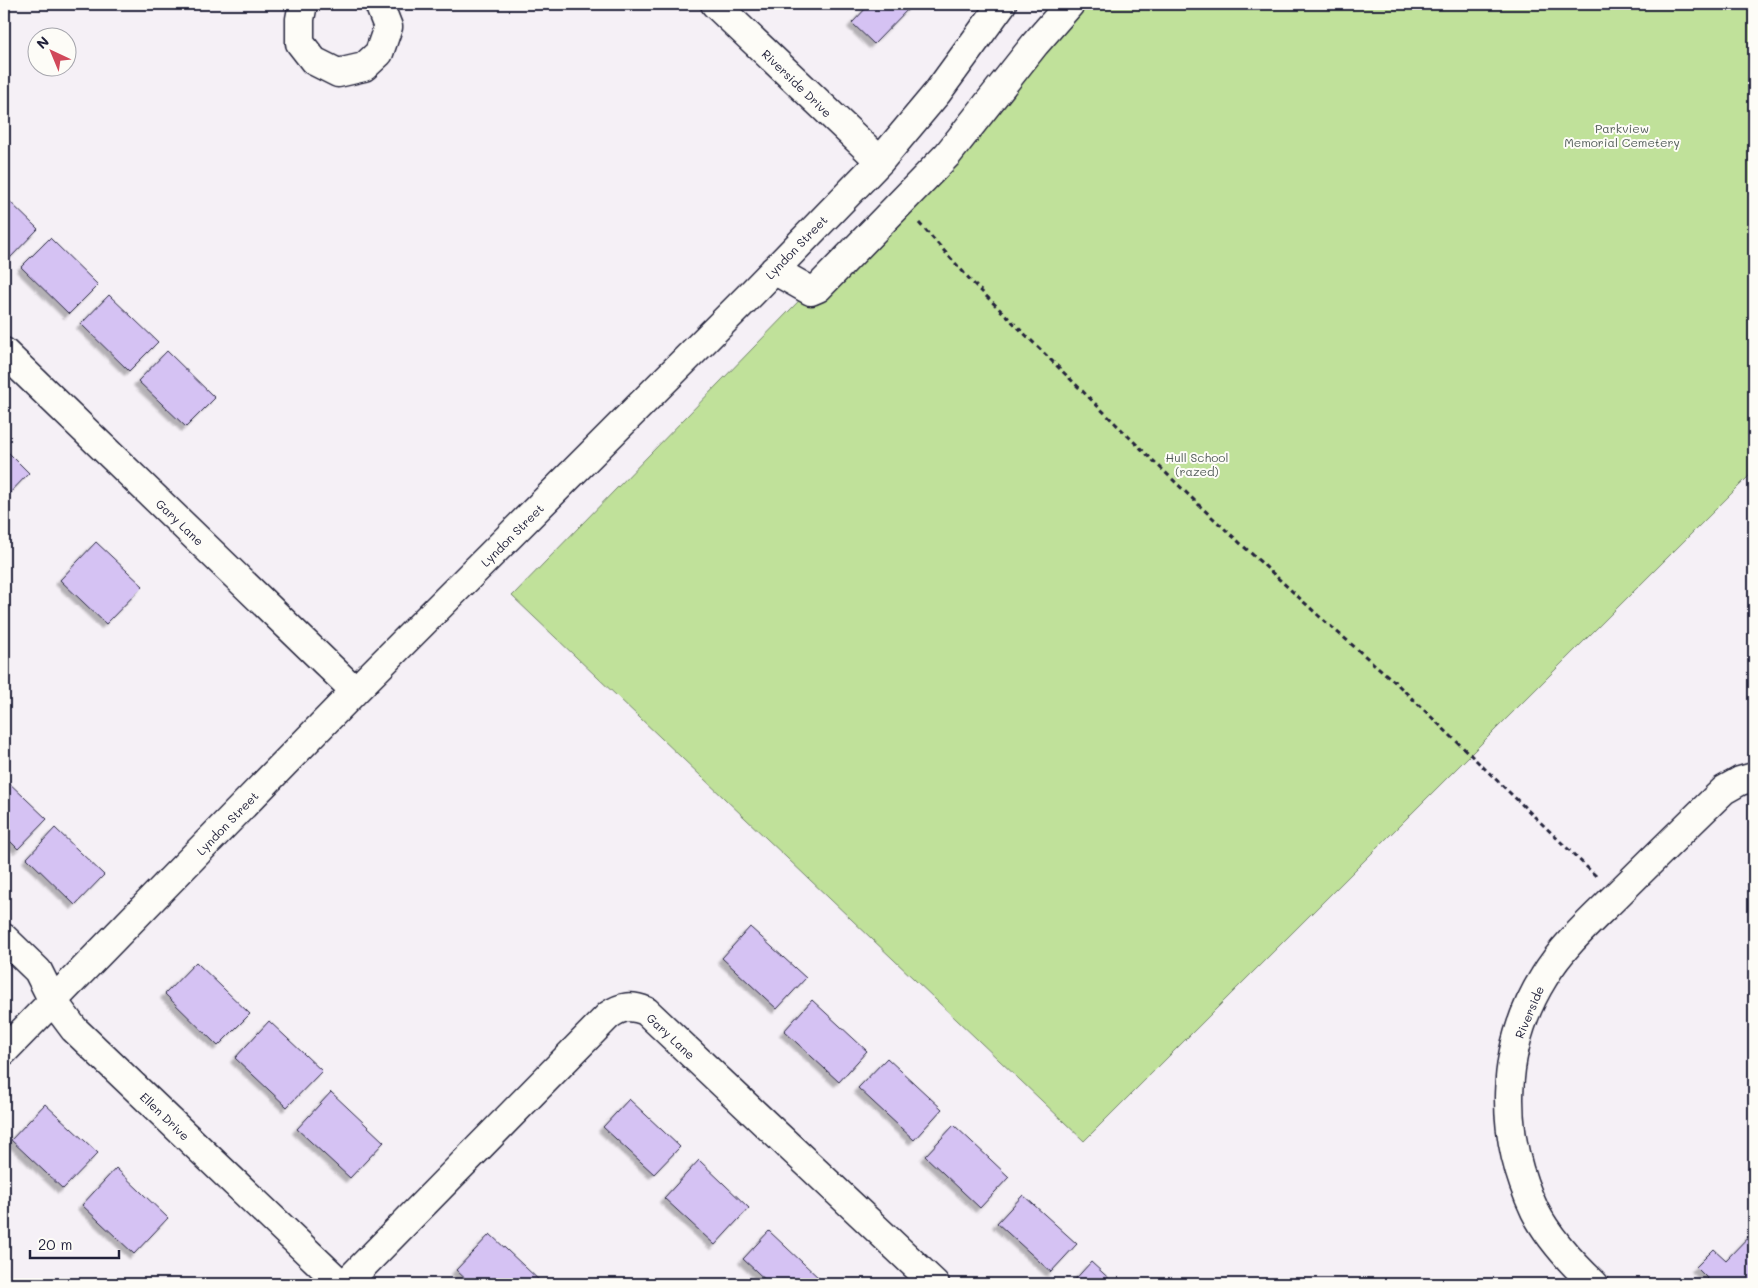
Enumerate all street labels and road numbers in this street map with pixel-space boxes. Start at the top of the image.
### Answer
street label: Riverside Drive [759,46,835,120]
street label: Lyndon Street [762,212,830,282]
street label: Gary Lane [153,495,207,549]
street label: Lyndon Street [477,500,547,570]
street label: Lyndon Street [193,788,261,858]
street label: Riverside [1511,983,1547,1041]
street label: Gary Lane [643,1010,699,1062]
street label: Ellen Drive [137,1089,193,1143]

